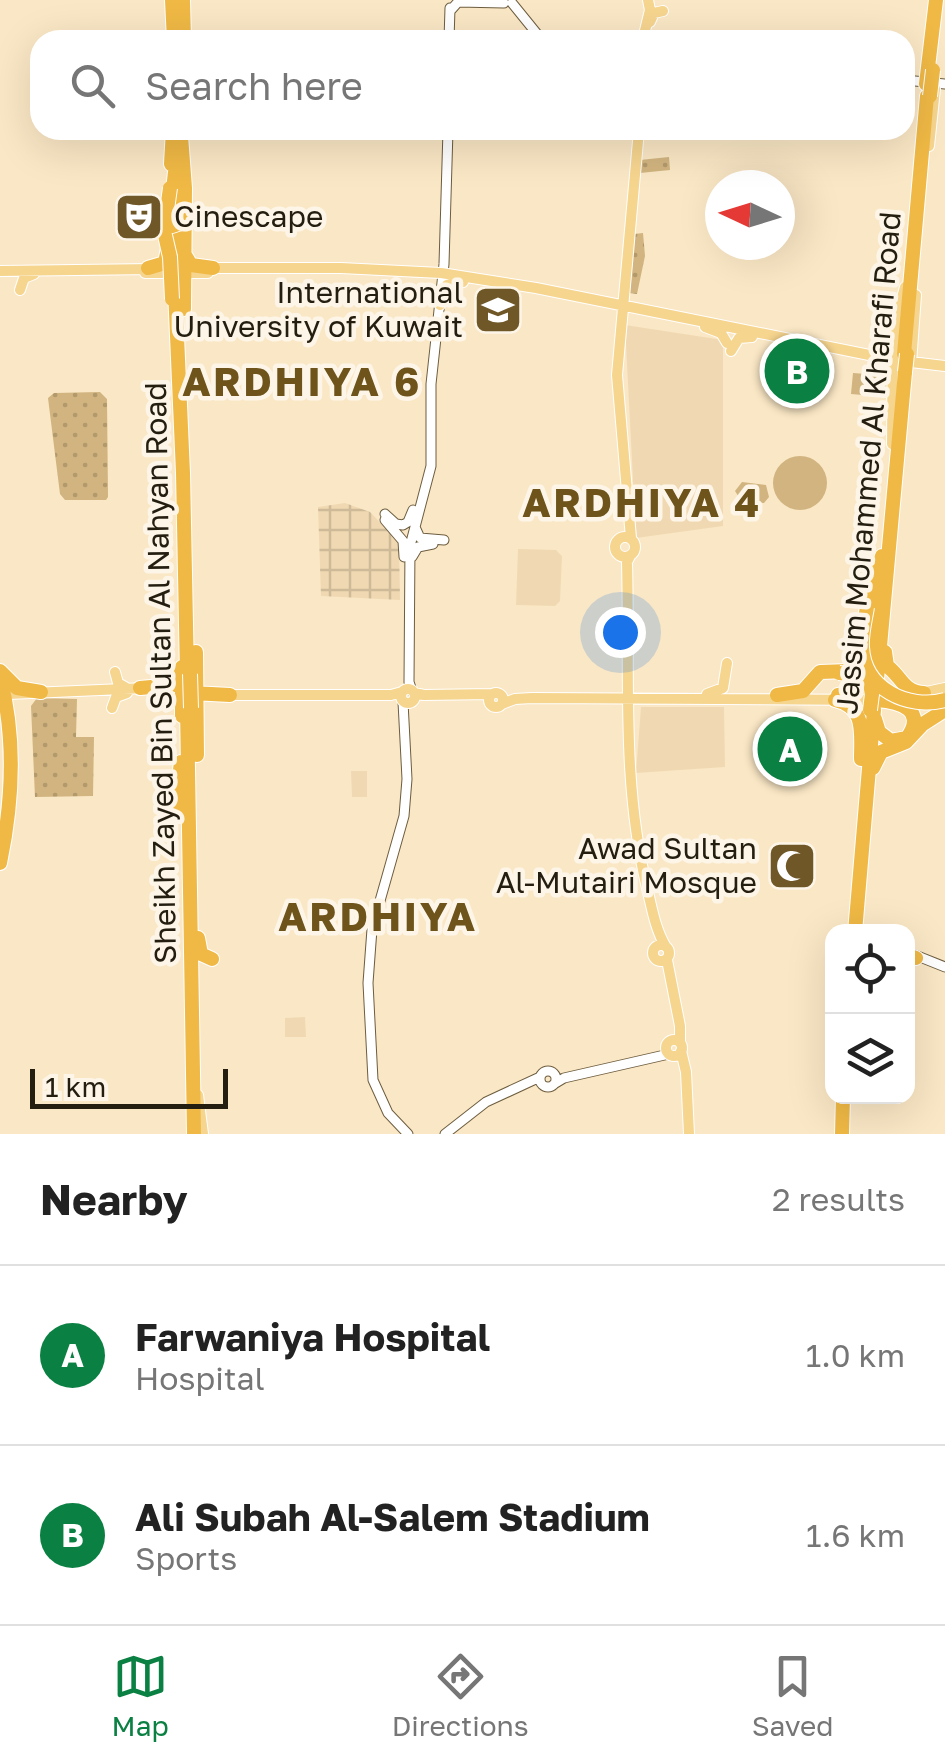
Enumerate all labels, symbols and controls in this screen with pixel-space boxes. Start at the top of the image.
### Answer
search box [30,30,915,140]
icon: search [65,58,120,113]
text: Search here [145,63,363,108]
north arrow [705,170,795,260]
theatre icon: Cinescape [113,191,165,243]
place label: Cinescape [174,198,323,234]
street label: Jassim Mohammed Al Kharafi Road [828,210,908,716]
place label: International University of Kuwait [173,274,463,344]
school or university icon: International University of Kuwait [472,284,524,336]
pin: B [764,334,830,408]
district label: ARDHIYA 6 [182,357,422,405]
street label: Sheikh Zayed Bin Sultan Al Nahyan Road [137,382,183,964]
district label: ARDHIYA 4 [522,478,762,526]
your location [595,607,646,658]
pin: A [758,712,822,786]
place label: Awad Sultan Al-Mutairi Mosque [496,830,757,900]
mosque icon: Awad Sultan Al-Mutairi Mosque [766,840,818,892]
district label: ARDHIYA [278,892,478,940]
map controls [825,924,915,1104]
button: locate [825,924,915,1014]
button: layers [825,1014,915,1104]
scale bar [30,1064,228,1108]
text: 1 km [45,1070,106,1103]
text: Nearby [40,1174,188,1224]
text: 2 results [772,1180,905,1218]
text: Farwaniya Hospital [135,1314,490,1359]
text: A [61,1336,84,1374]
text: 1.0 km [806,1336,905,1374]
text: Hospital [135,1359,265,1397]
text: Ali Subah Al-Salem Stadium [135,1494,650,1539]
text: B [61,1516,84,1554]
text: 1.6 km [806,1516,905,1554]
text: Sports [135,1539,237,1577]
tab: Map [112,1649,169,1742]
tab: Directions [392,1649,529,1742]
tab: Saved [752,1649,833,1742]

